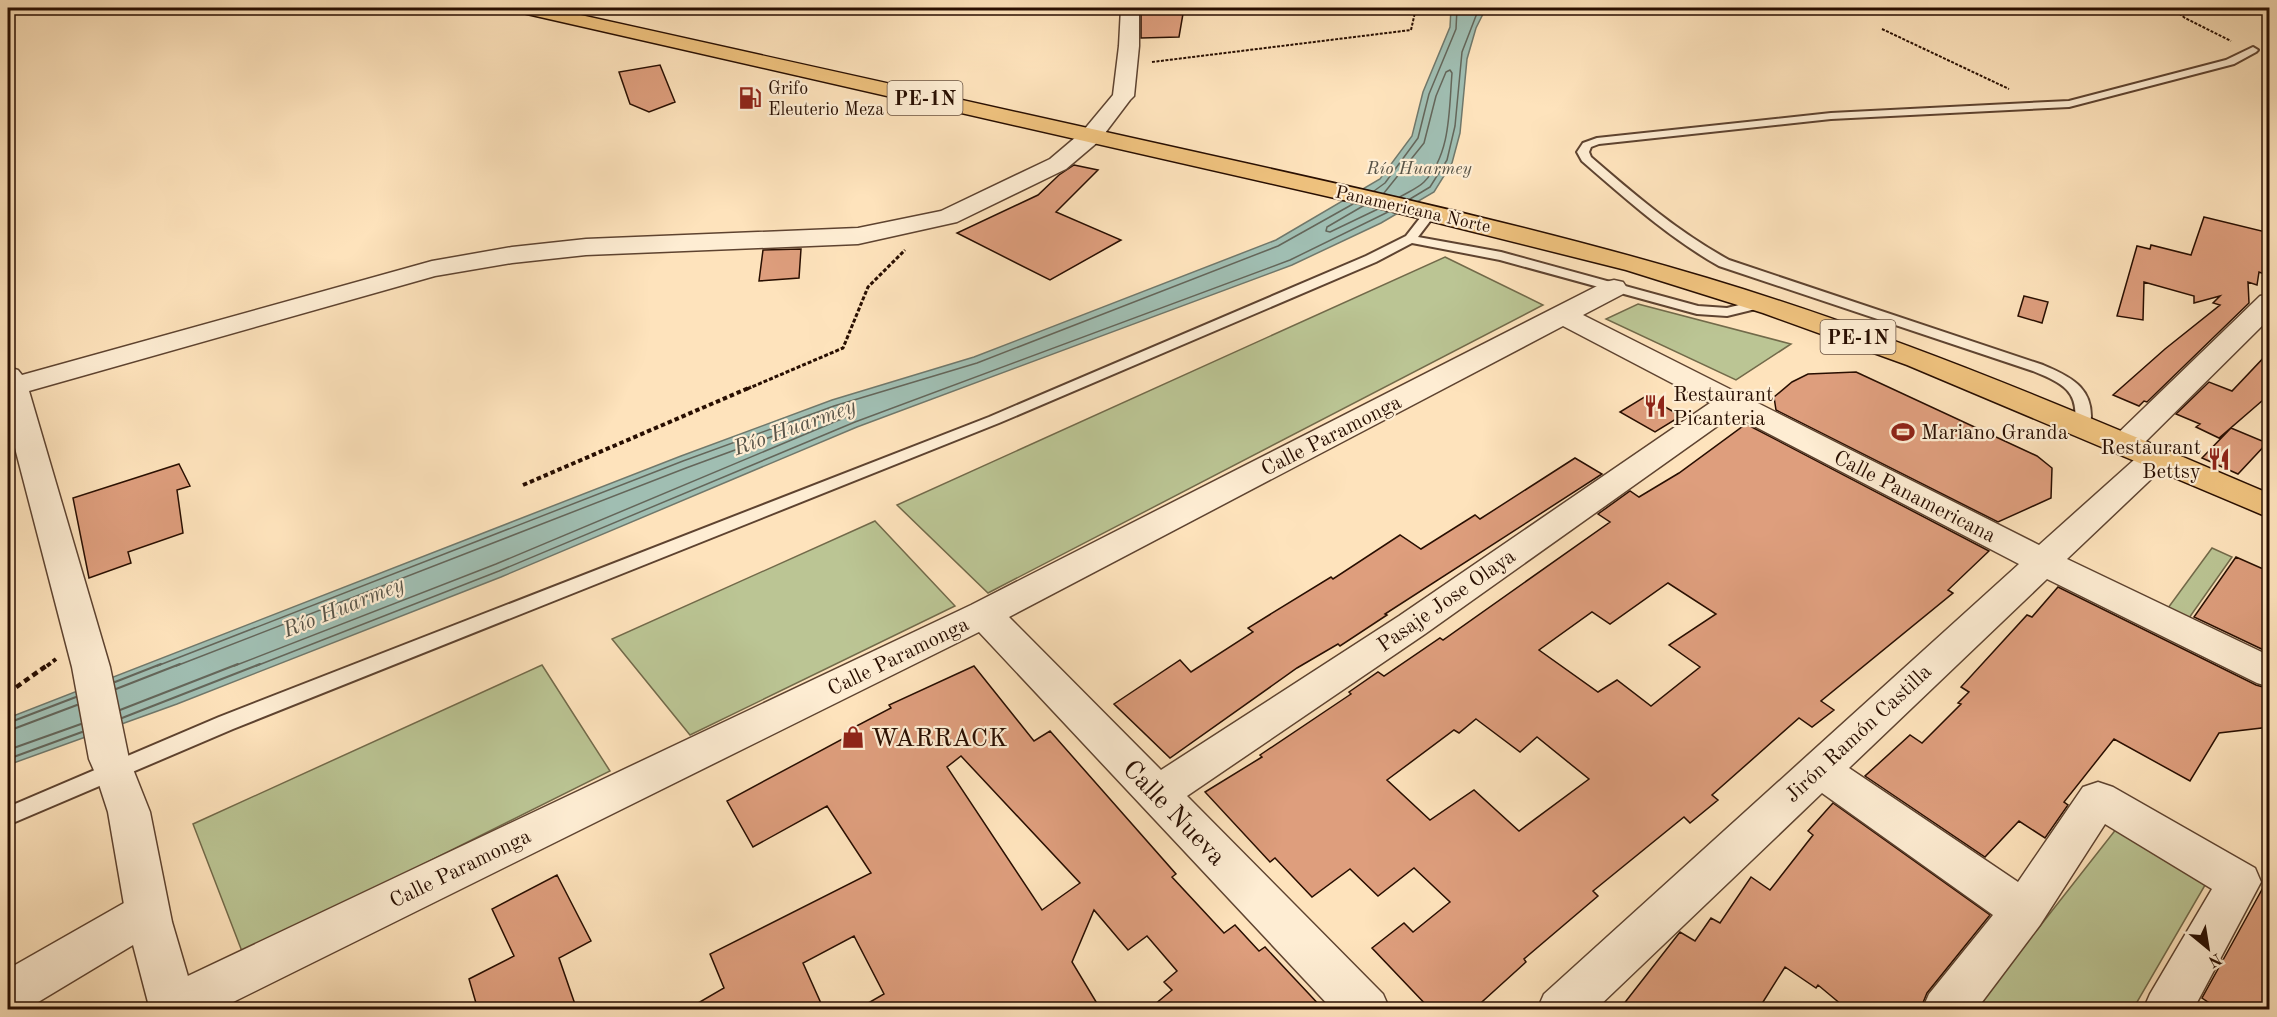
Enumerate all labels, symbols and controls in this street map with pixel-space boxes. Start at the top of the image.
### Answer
place label: Grifo Eleuterio Meza [768,80,884,119]
road number: PE-1N [888,81,962,115]
fuel station icon: Grifo Eleuterio Meza [737,85,763,111]
water label: Río Huarmey [1365,160,1473,178]
street label: Panamericana Norte [1333,183,1492,237]
road number: PE-1N [1820,320,1896,354]
place label: Restaurant Picanteria [1673,385,1773,430]
street label: Calle Paramonga [1258,392,1405,481]
restaurant icon: Restaurant Picanteria [1642,393,1668,419]
water label: Río Huarmey [729,395,860,461]
sports icon: Mariano Granda [1890,419,1916,445]
place label: Mariano Granda [1921,423,2068,444]
place label: Restaurant Bettsy [2101,438,2201,483]
restaurant icon: Restaurant Bettsy [2206,446,2232,472]
street label: Calle Panamericana [1830,447,1999,547]
street label: Pasaje Jose Olaya [1374,546,1520,657]
water label: Río Huarmey [279,573,408,643]
street label: Calle Paramonga [825,614,973,701]
street label: Jirón Ramón Castilla [1782,661,1936,807]
shop icon: WARRACK [840,724,866,750]
place label: WARRACK [871,726,1008,752]
street label: Calle Nueva [1117,756,1230,871]
street label: Calle Paramonga [387,826,535,913]
north arrow [2178,918,2238,978]
text: N [2205,949,2224,970]

